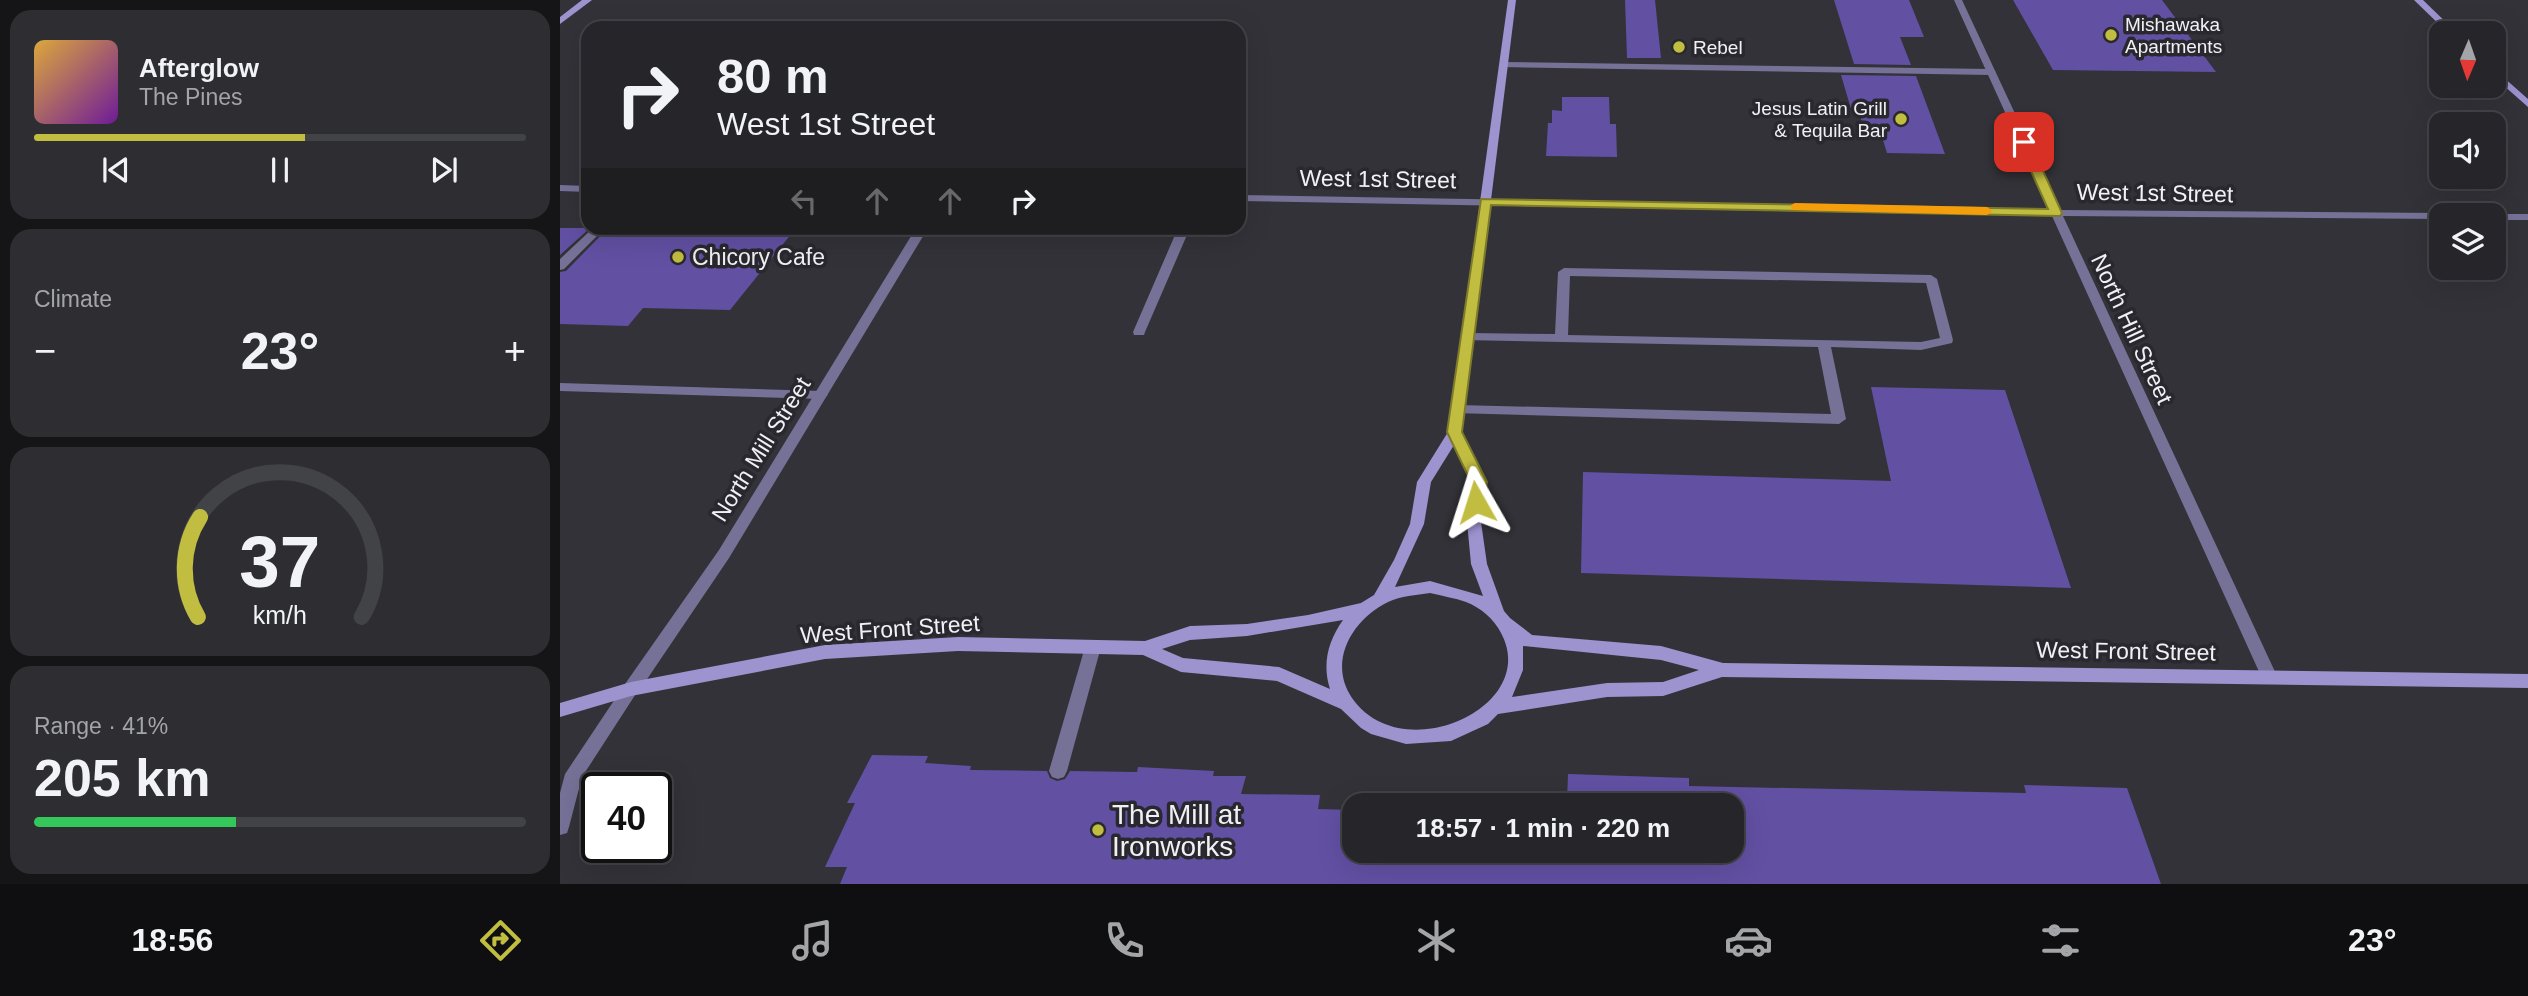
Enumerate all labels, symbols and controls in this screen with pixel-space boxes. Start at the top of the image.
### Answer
place label: Mishawaka Apartments [2125,14,2222,57]
north arrow [2429,21,2506,98]
map controls [2429,21,2506,280]
marker: Mishawaka Apartments [2103,27,2119,43]
place label: Rebel [1693,37,1743,58]
marker: Rebel [1671,39,1687,55]
icon: right [602,49,693,140]
text: 80 m [717,49,829,103]
text: Afterglow [139,53,259,83]
text: The Pines [139,84,243,110]
place label: Jesus Latin Grill & Tequila Bar [1752,98,1888,141]
text: West 1st Street [717,106,935,142]
marker: Jesus Latin Grill & Tequila Bar [1893,111,1909,127]
pin [1994,112,2054,172]
button: sound [2429,112,2506,189]
icon: arrive [2005,123,2043,161]
icon: previous [97,151,135,189]
icon: pause [261,151,299,189]
icon: next [425,151,463,189]
street label: West 1st Street [1299,165,1457,193]
street label: West 1st Street [2076,179,2234,207]
icon: left [785,182,823,220]
icon: ahead [858,182,896,220]
icon: ahead [931,182,969,220]
icon: right [1004,182,1042,220]
button: layers [2429,203,2506,280]
place label: Chicory Cafe [692,244,825,270]
marker: Chicory Cafe [670,249,686,265]
street label: North Hill Street [2086,250,2178,409]
text: Climate [34,286,112,312]
text: 23° [241,322,319,380]
text: − [34,330,56,372]
text: + [504,330,526,372]
street label: North Mill Street [706,372,816,526]
position arrow [1439,465,1513,539]
text: 37 [240,522,320,603]
text: km/h [253,601,307,629]
street label: West Front Street [799,610,981,648]
street label: West Front Street [2036,636,2217,666]
text: Range · 41% [34,713,168,739]
text: 205 km [34,749,210,807]
speed limit sign: 40 [581,772,672,863]
place label: The Mill at Ironworks [1112,799,1241,862]
text: 18:57 · 1 min · 220 m [1416,813,1670,843]
marker: The Mill at Ironworks [1090,822,1106,838]
icon: directions [476,916,525,965]
icon: music [788,916,837,965]
icon: phone [1100,916,1149,965]
icon: climate [1412,916,1461,965]
icon: car [1724,916,1773,965]
icon: filters [2036,916,2085,965]
text: 18:56 [131,922,213,958]
text: 23° [2348,922,2397,958]

